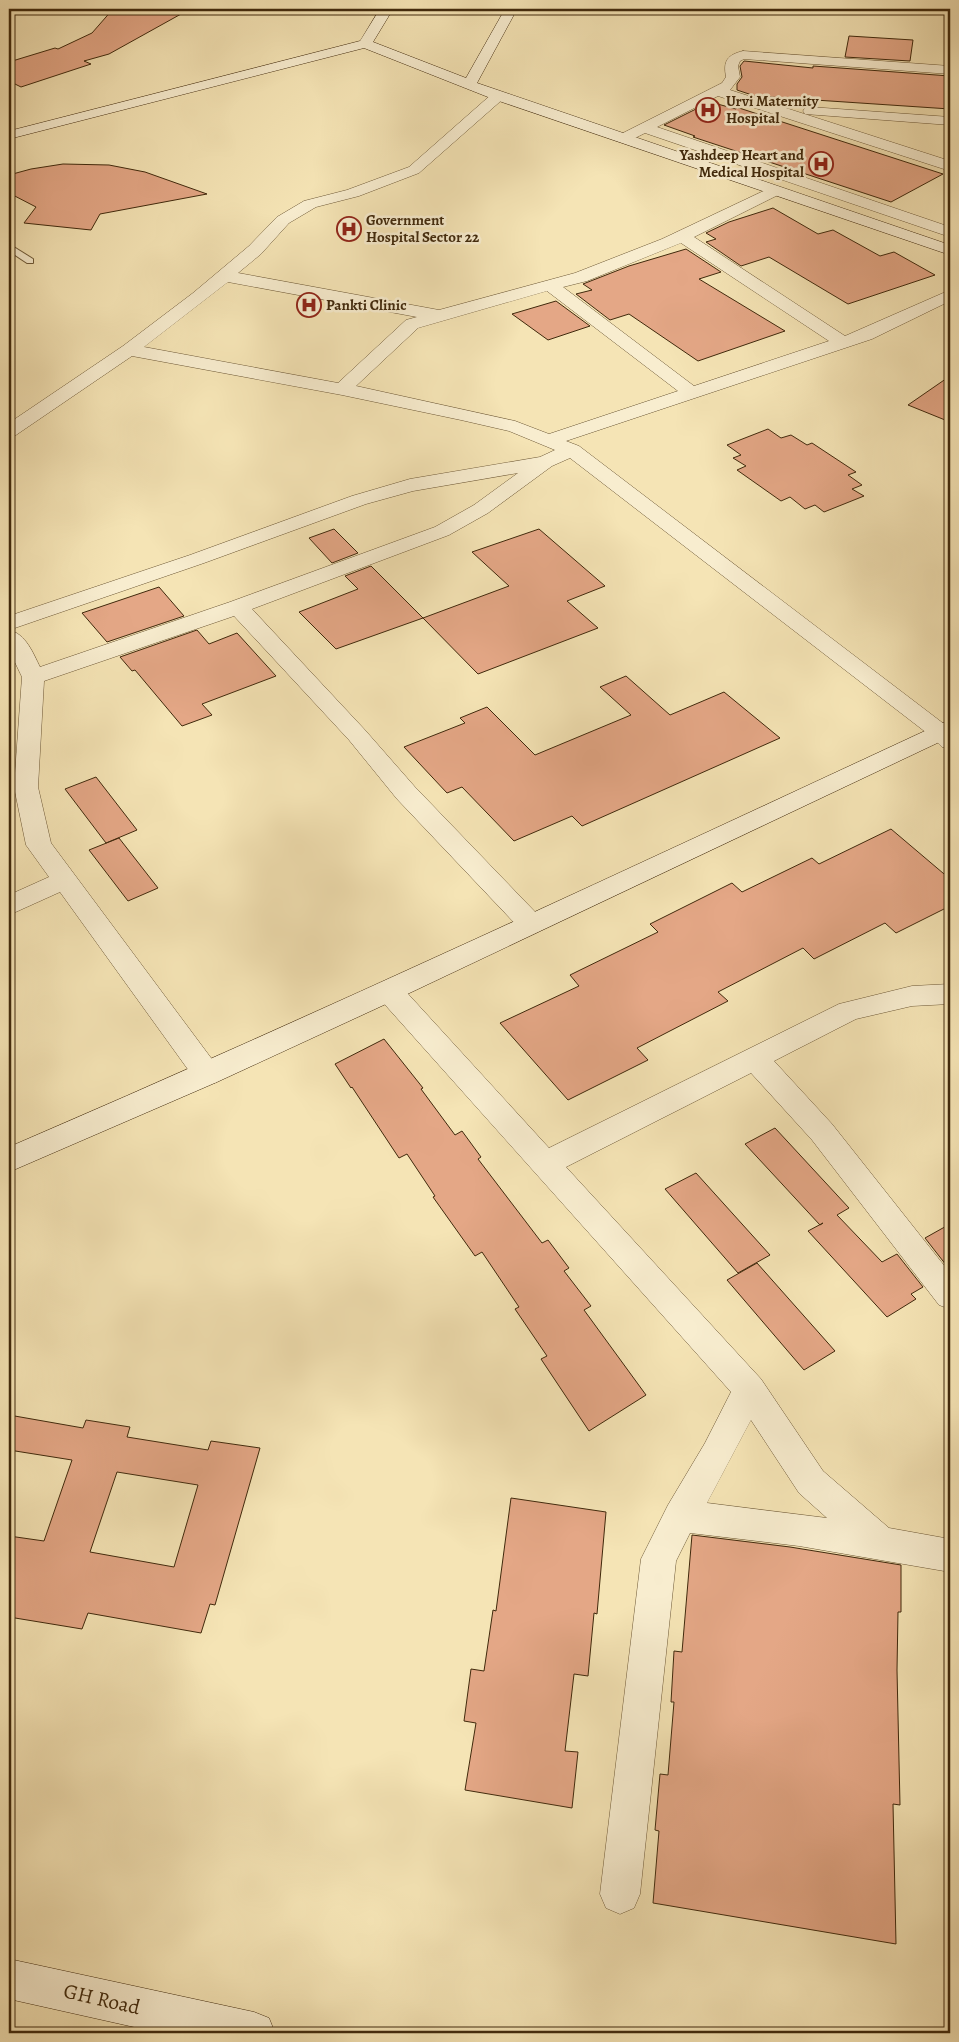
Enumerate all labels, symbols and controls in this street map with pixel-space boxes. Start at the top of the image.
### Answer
place label: Urvi Maternity Hospital [726,91,820,128]
hospital icon: Urvi Maternity Hospital [695,97,721,123]
place label: Yashdeep Heart and Medical Hospital [678,145,805,182]
hospital icon: Yashdeep Heart and Medical Hospital [808,151,834,177]
place label: Government Hospital Sector 22 [366,210,480,247]
hospital icon: Government Hospital Sector 22 [336,216,362,242]
hospital icon: Pankti Clinic [296,292,322,318]
place label: Pankti Clinic [326,295,407,315]
street label: GH Road [61,1977,144,2022]

